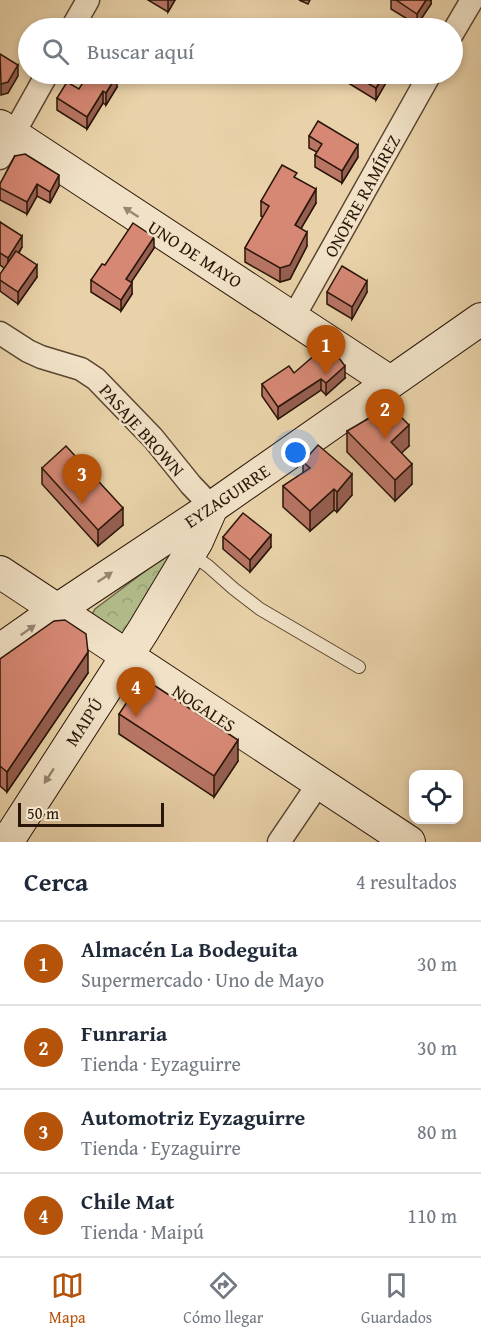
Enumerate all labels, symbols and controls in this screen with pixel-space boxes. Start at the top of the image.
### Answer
search box [18,18,463,84]
icon: search [39,35,72,68]
text: Buscar aquí [87,35,194,67]
street label: ONOFRE RAMÍREZ [317,130,407,262]
one-way arrow [123,207,139,218]
street label: UNO DE MAYO [142,213,248,295]
pin: 1 [306,326,346,375]
street label: PASAJE BROWN [93,378,191,483]
pin: 2 [366,390,404,439]
your location [281,438,310,467]
pin: 3 [62,454,101,504]
street label: EYZAGUIRRE [179,457,275,535]
one-way arrow [97,572,114,583]
one-way arrow [20,624,36,636]
pin: 4 [116,668,156,717]
street label: NOGALES [167,677,241,739]
street label: MAIPÚ [58,692,110,751]
one-way arrow [44,768,55,784]
map controls [409,770,463,824]
button: locate [409,770,463,824]
scale bar [18,800,164,828]
text: 50 m [27,801,59,825]
text: Cerca [24,862,88,901]
text: 4 resultados [356,867,457,896]
text: Almacén La Bodeguita [81,933,298,965]
text: 1 [38,949,49,978]
text: 30 m [417,949,457,978]
text: Supermercado · Uno de Mayo [81,965,324,994]
text: Funraria [81,1017,167,1049]
text: 2 [38,1033,49,1062]
text: 30 m [417,1033,457,1062]
text: Tienda · Eyzaguirre [81,1049,241,1078]
text: Automotriz Eyzaguirre [81,1101,305,1133]
text: 3 [38,1117,49,1146]
text: 80 m [417,1117,457,1146]
text: Tienda · Eyzaguirre [81,1133,241,1162]
text: Chile Mat [81,1185,174,1217]
text: 4 [38,1201,49,1230]
text: 110 m [407,1201,457,1230]
text: Tienda · Maipú [81,1217,204,1246]
tab: Mapa [49,1269,86,1329]
tab: Cómo llegar [183,1269,263,1329]
tab: Guardados [361,1269,432,1329]

